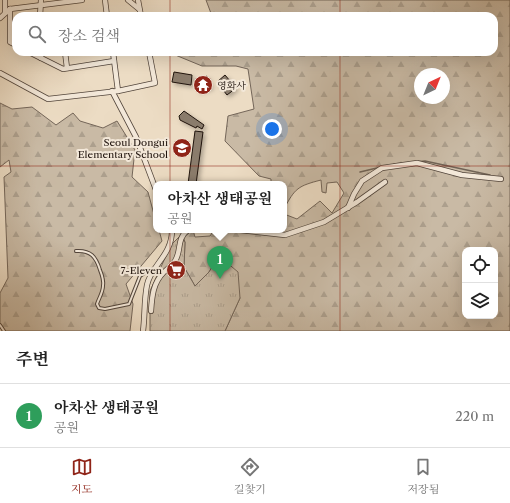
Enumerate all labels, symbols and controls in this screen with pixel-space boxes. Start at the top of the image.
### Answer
search box [12,12,498,56]
icon: search [26,23,48,45]
text: 장소 검색 [58,26,120,45]
north arrow [414,68,450,104]
temple icon: 영화사 [192,74,214,96]
place label: 영화사 [217,79,246,92]
your location [262,119,282,139]
place label: Seoul Dongui Elementary School [78,136,168,161]
school or university icon: Seoul Dongui Elementary School [171,137,193,159]
popup [153,181,287,233]
text: 아차산 생태공원 [167,189,273,208]
text: 공원 [167,210,193,226]
pin: 1 [207,246,233,279]
map controls [462,247,498,319]
button: locate [462,247,498,283]
supermarket icon: 7-Eleven [165,259,187,281]
place label: 7-Eleven [121,264,163,277]
button: layers [462,283,498,319]
text: 주변 [16,349,49,369]
text: 아차산 생태공원 [54,398,159,417]
text: 1 [26,408,32,424]
text: 220 m [455,408,494,424]
text: 공원 [54,419,79,435]
tab: 지도 [71,456,93,496]
tab: 길찾기 [234,456,266,496]
tab: 저장됨 [407,456,439,496]

